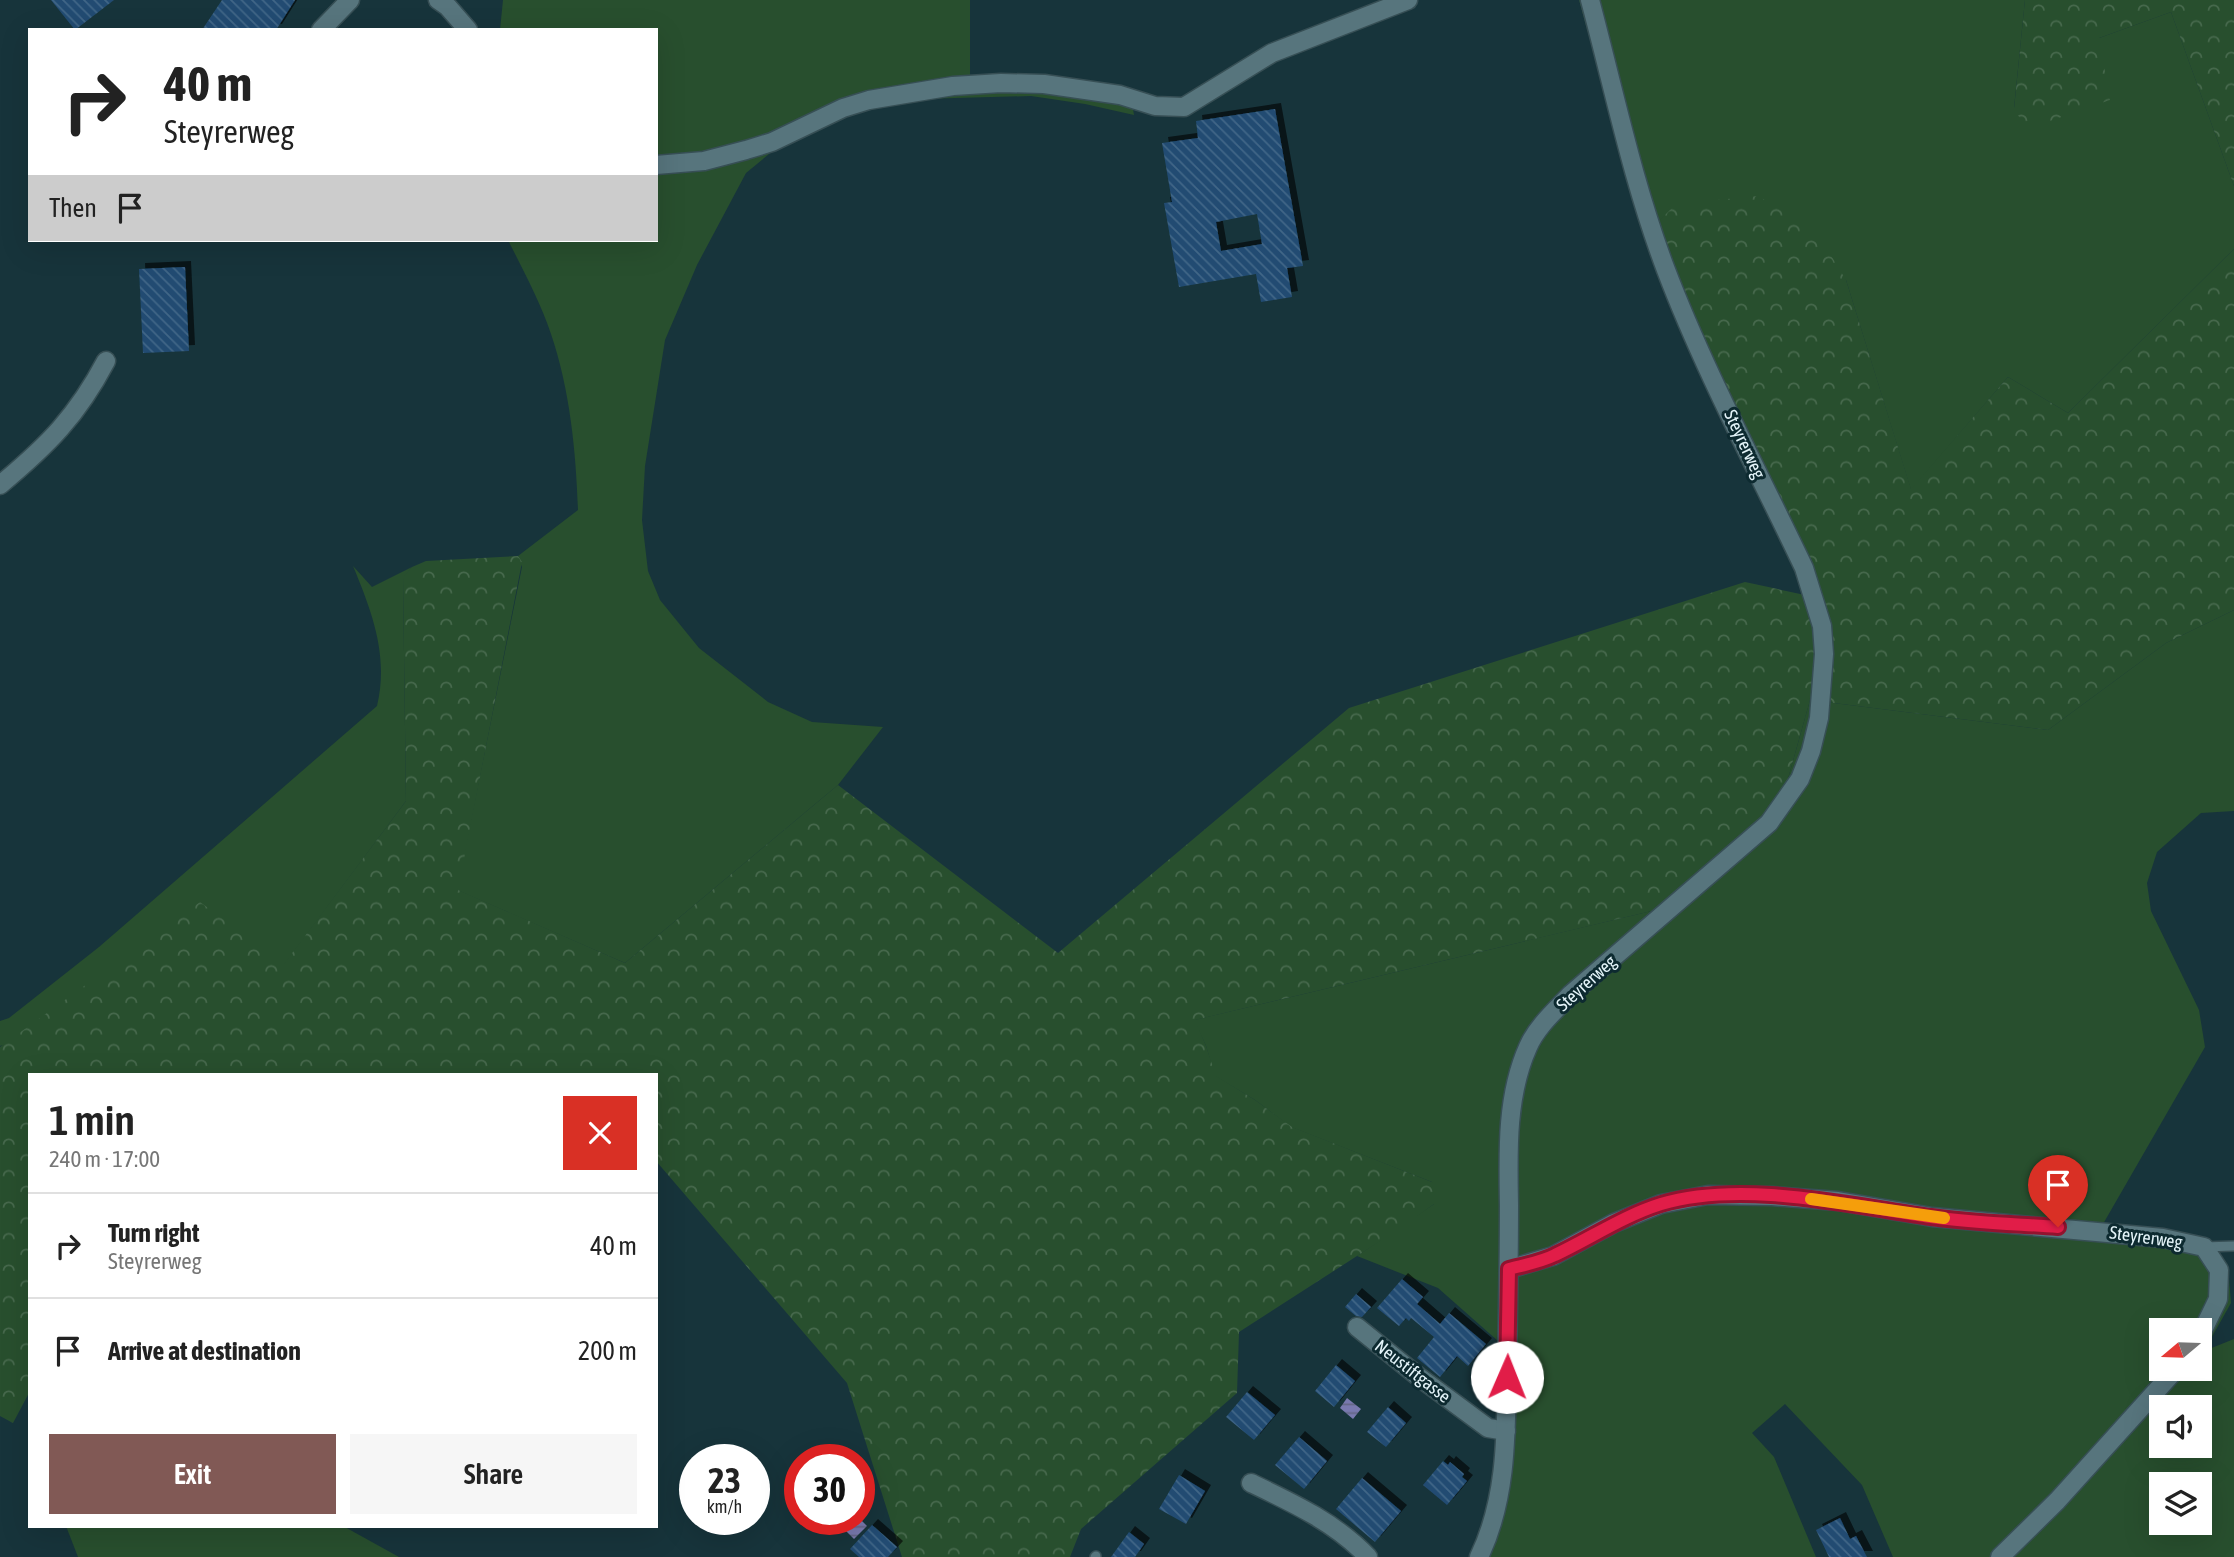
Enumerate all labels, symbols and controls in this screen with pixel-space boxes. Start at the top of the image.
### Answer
text: 40 m [164,55,252,111]
icon: right [49,56,140,147]
text: Steyrerweg [164,113,294,150]
icon: arrive [111,189,149,227]
text: Then [49,193,97,223]
street label: Steyrerweg [1720,406,1770,482]
street label: Steyrerweg [1552,951,1620,1015]
text: 1 min [49,1096,135,1144]
button: close [563,1096,637,1170]
text: 240 m · 17:00 [49,1146,160,1172]
pin [2028,1155,2088,1227]
icon: arrive [2039,1166,2077,1204]
text: Turn right [108,1218,199,1248]
street label: Steyrerweg [2108,1222,2184,1253]
icon: right [49,1227,87,1265]
text: 40 m [590,1231,637,1261]
text: Steyrerweg [108,1248,202,1274]
north arrow [2149,1318,2212,1381]
map controls [2149,1318,2212,1535]
icon: arrive [49,1332,87,1370]
street label: Neustiftgasse [1371,1335,1455,1407]
text: Arrive at destination [108,1336,301,1366]
text: 200 m [578,1336,637,1366]
position arrow [1470,1340,1544,1414]
button: sound [2149,1395,2212,1458]
button: Exit [49,1434,336,1514]
button: Share [350,1434,637,1514]
speed limit sign: 30 [784,1444,875,1535]
text: 23 [708,1460,741,1500]
button: layers [2149,1472,2212,1535]
text: km/h [707,1496,742,1517]

